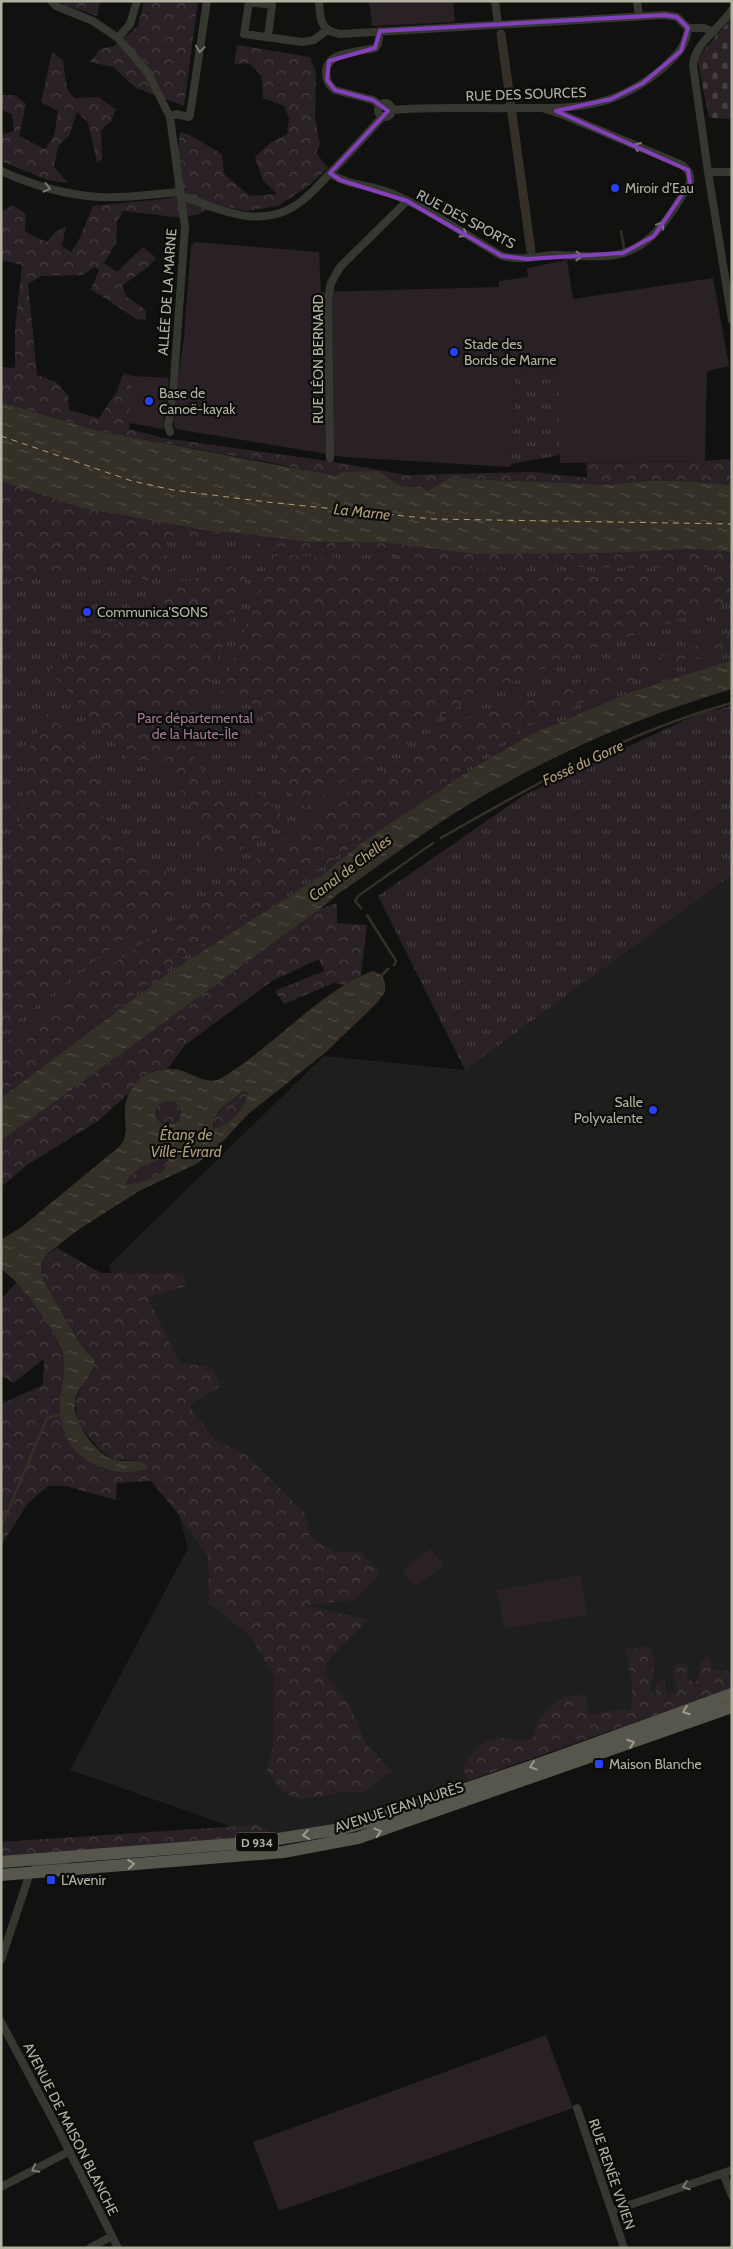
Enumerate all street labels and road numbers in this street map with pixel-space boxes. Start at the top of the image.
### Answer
street label: RUE DES SOURCES [465,83,587,105]
street label: RUE DES SPORTS [413,185,519,253]
street label: ALLÉE DE LA MARNE [154,228,180,356]
street label: RUE LÉON BERNARD [309,294,327,424]
street label: AVENUE JEAN JAURÈS [332,1778,466,1836]
road number: D 934 [236,1832,278,1851]
street label: AVENUE DE MAISON BLANCHE [19,2039,123,2219]
street label: RUE RENÉE VIVIEN [585,2116,639,2232]

